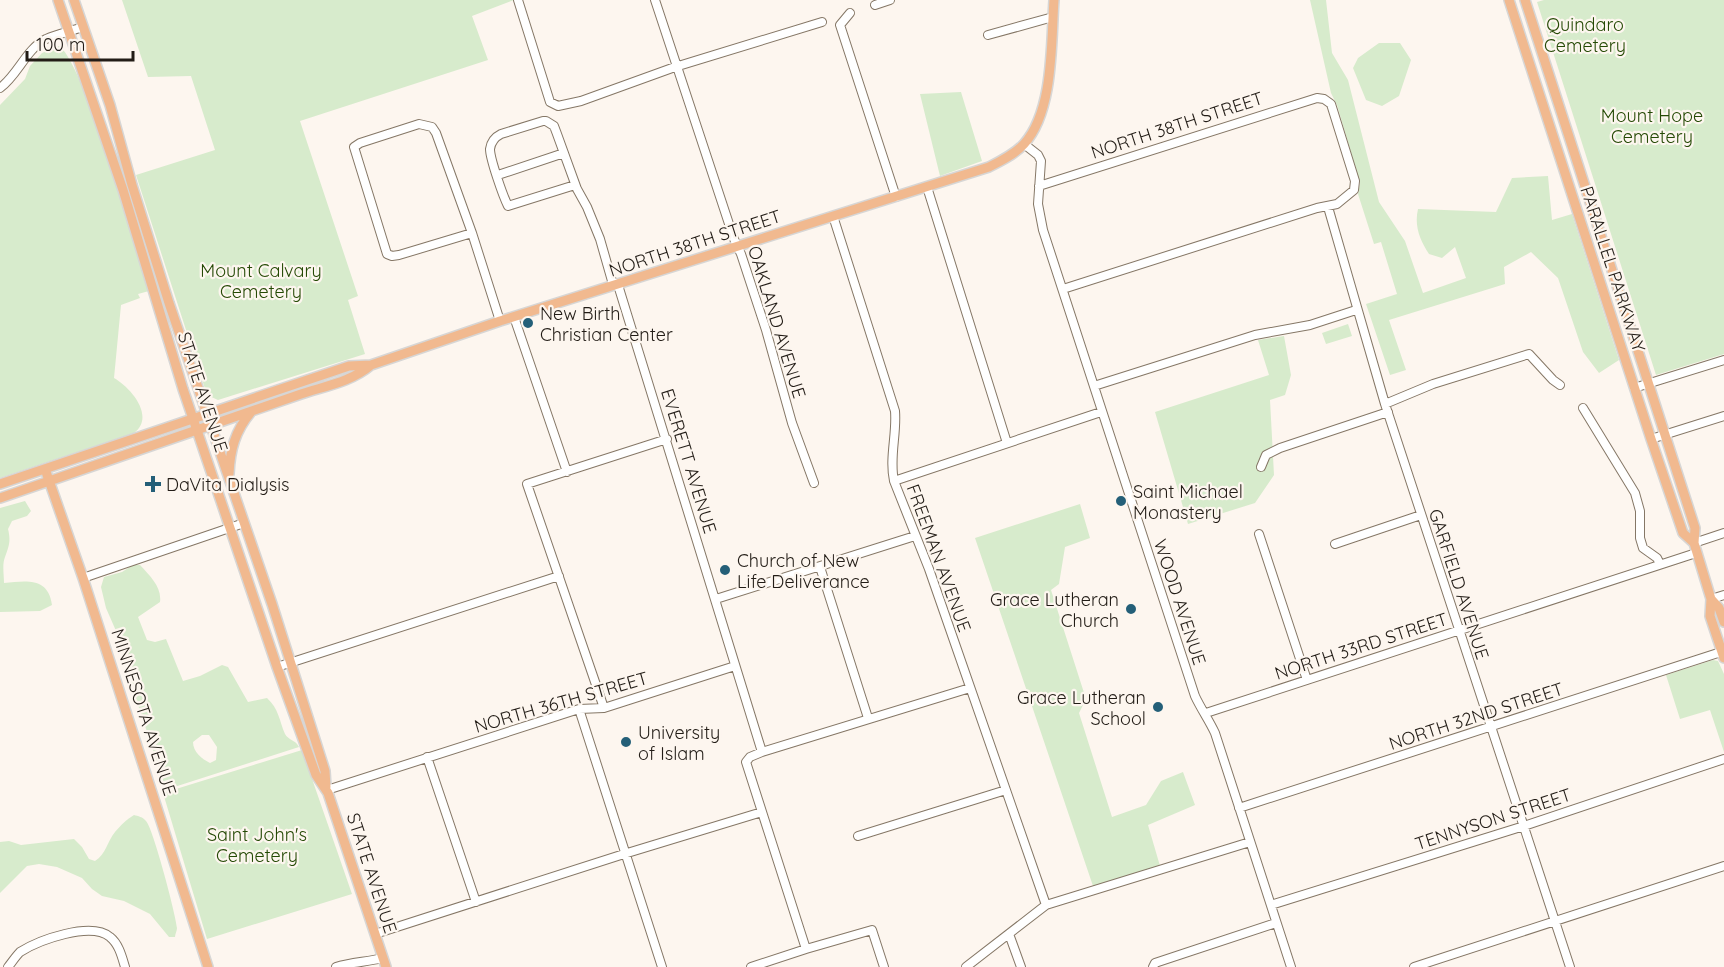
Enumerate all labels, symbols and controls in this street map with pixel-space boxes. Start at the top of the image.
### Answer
park label: Quindaro Cemetery [1544,13,1626,57]
scale bar [27,24,134,62]
text: 100 m [36,33,85,56]
street label: NORTH 38TH STREET [1088,86,1266,164]
park label: Mount Hope Cemetery [1601,104,1703,148]
street label: PARALLEL PARKWAY [1575,183,1651,355]
street label: NORTH 38TH STREET [606,204,784,282]
street label: OAKLAND AVENUE [743,243,811,401]
park label: Mount Calvary Cemetery [200,259,322,303]
place label: New Birth Christian Center [540,302,673,346]
marker: New Birth Christian Center [521,316,535,330]
street label: STATE AVENUE [173,329,233,455]
street label: EVERETT AVENUE [656,386,722,536]
place label: DaVita Dialysis [166,473,289,496]
marker: DaVita Dialysis [144,475,162,493]
place label: Saint Michael Monastery [1133,480,1243,524]
street label: FREEMAN AVENUE [902,481,976,635]
marker: Saint Michael Monastery [1114,494,1128,508]
street label: GARFIELD AVENUE [1424,506,1494,662]
street label: WOOD AVENUE [1149,536,1211,668]
place label: Church of New Life Deliverance [737,549,870,593]
marker: Church of New Life Deliverance [718,563,732,577]
place label: Grace Lutheran Church [990,588,1119,632]
marker: Grace Lutheran Church [1124,602,1138,616]
street label: NORTH 33RD STREET [1272,607,1451,685]
street label: MINNESOTA AVENUE [106,626,182,798]
street label: NORTH 36TH STREET [471,666,651,738]
street label: NORTH 32ND STREET [1386,677,1566,755]
place label: Grace Lutheran School [1017,686,1146,730]
marker: Grace Lutheran School [1151,700,1165,714]
place label: University of Islam [638,721,720,765]
marker: University of Islam [619,735,633,749]
street label: TENNYSON STREET [1412,783,1574,855]
street label: STATE AVENUE [342,810,402,936]
park label: Saint John's Cemetery [207,823,307,867]

